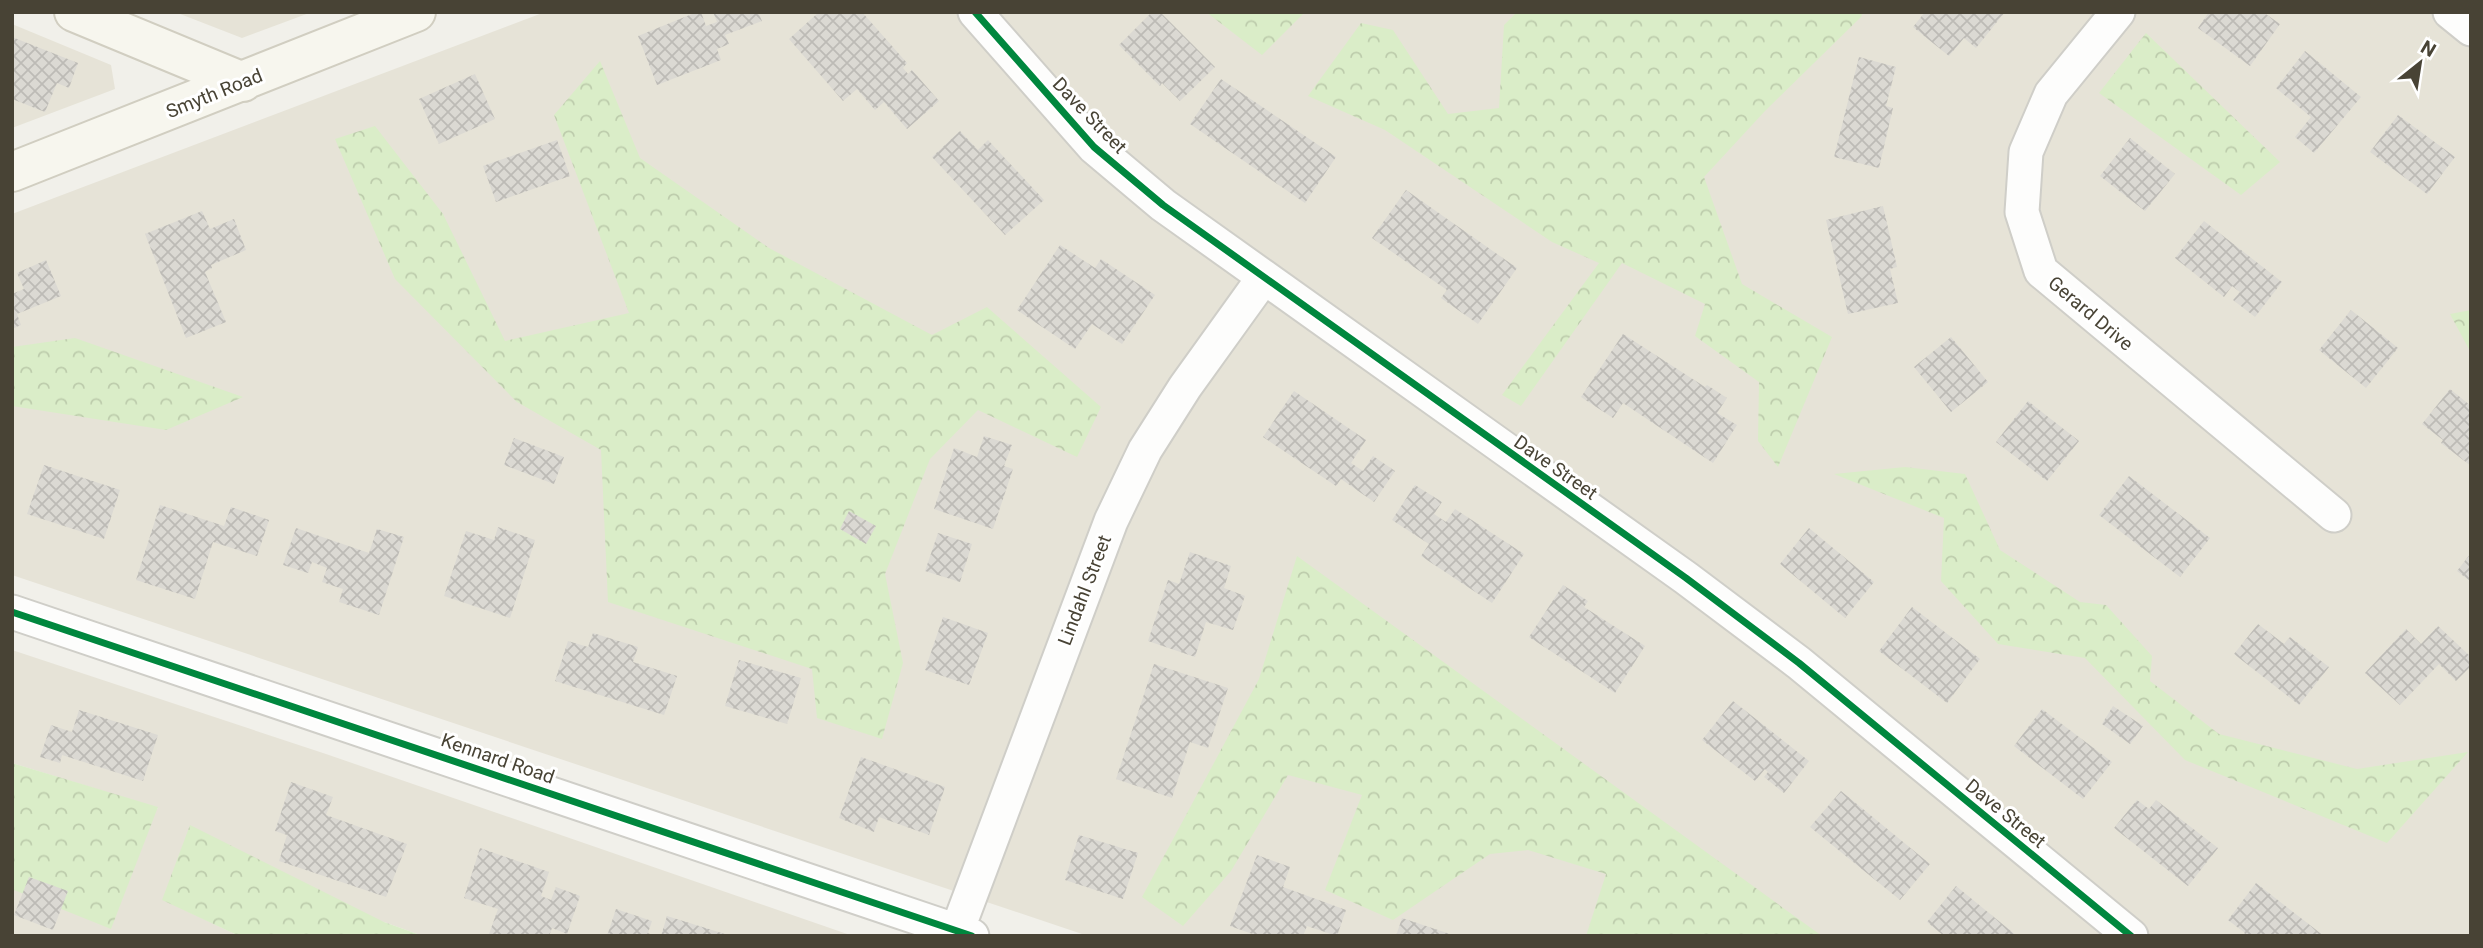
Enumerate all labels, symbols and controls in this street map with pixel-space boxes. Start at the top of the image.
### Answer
north arrow [2385,28,2455,98]
text: N [2417,35,2440,62]
street label: Smyth Road [163,64,266,123]
street label: Dave Street [1048,73,1131,158]
street label: Gerard Drive [2044,271,2138,356]
street label: Dave Street [1510,430,1602,505]
street label: Lindahl Street [1053,532,1116,649]
street label: Kennard Road [438,728,558,789]
street label: Dave Street [1961,774,2050,853]

